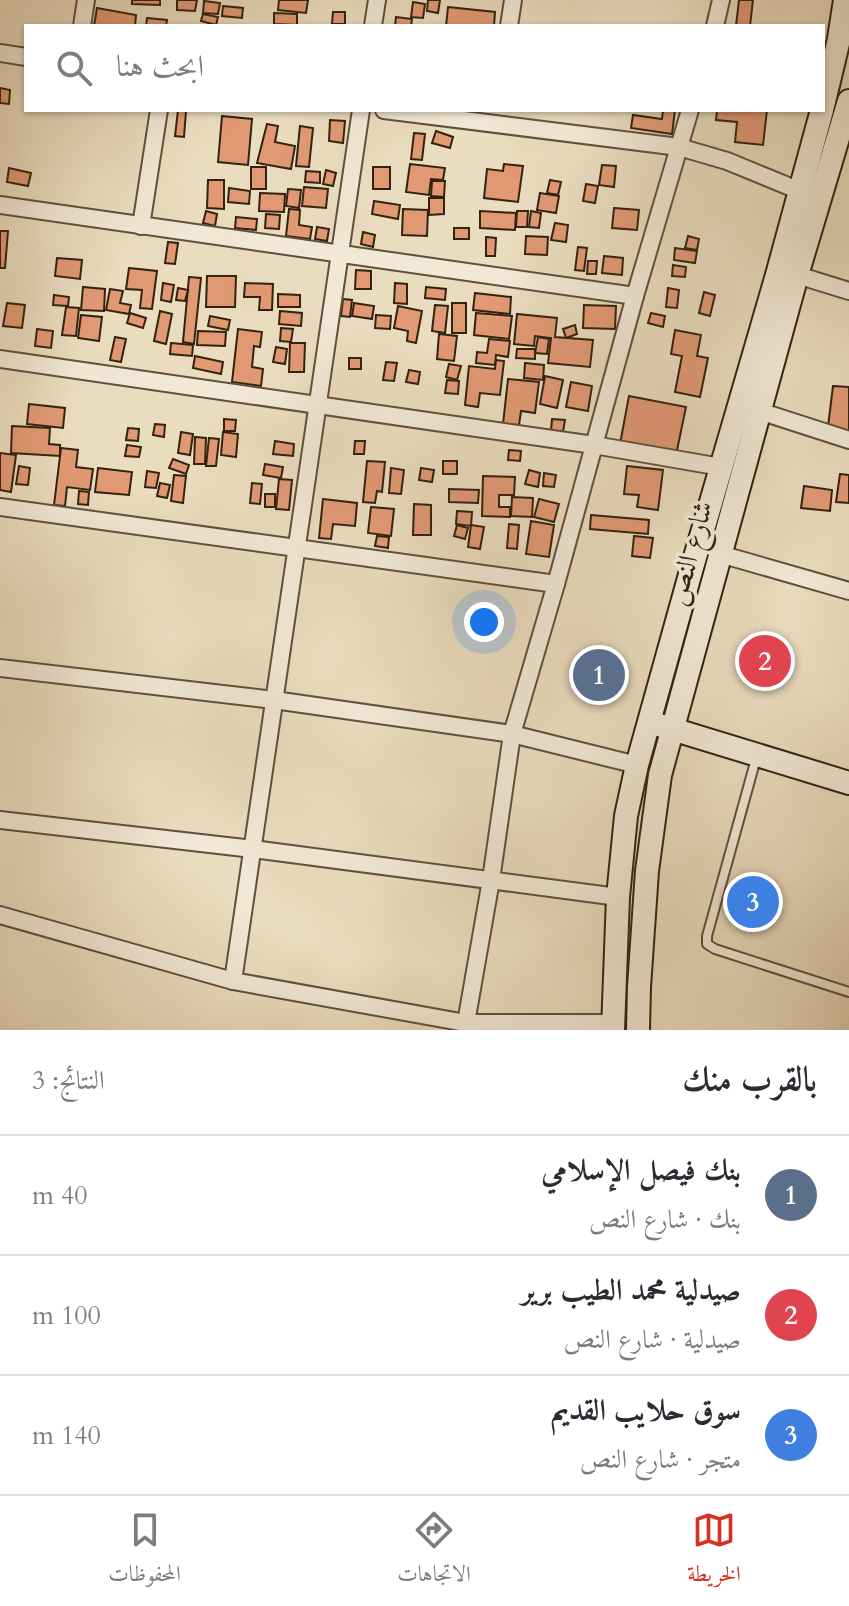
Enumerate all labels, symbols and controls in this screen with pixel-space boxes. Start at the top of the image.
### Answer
search box [24,24,825,112]
icon: search [52,46,96,90]
text: ابحث هنا [116,46,204,87]
street label: شارع النص [658,497,726,611]
your location [464,602,504,642]
pin: 2 [739,631,791,691]
pin: 1 [573,645,625,705]
pin: 3 [727,872,779,932]
text: بالقرب منك [682,1056,817,1102]
text: النتائج: 3 [32,1063,105,1098]
text: بنك فيصل الإسلامي [541,1150,741,1191]
text: 40 m [32,1178,88,1213]
text: 1 [784,1178,798,1213]
text: بنك · شارع النص [589,1202,741,1237]
text: صيدلية محمد الطيب برير [521,1270,741,1311]
text: 100 m [32,1298,101,1333]
text: 2 [784,1298,798,1333]
text: صيدلية · شارع النص [564,1322,741,1357]
text: سوق حلايب القديم [551,1390,741,1431]
text: 140 m [32,1418,101,1453]
text: 3 [784,1418,798,1453]
text: متجر · شارع النص [580,1442,741,1477]
tab: المحفوظات [108,1508,181,1595]
tab: الاتجاهات [397,1508,471,1595]
tab: الخريطة [687,1508,741,1595]

